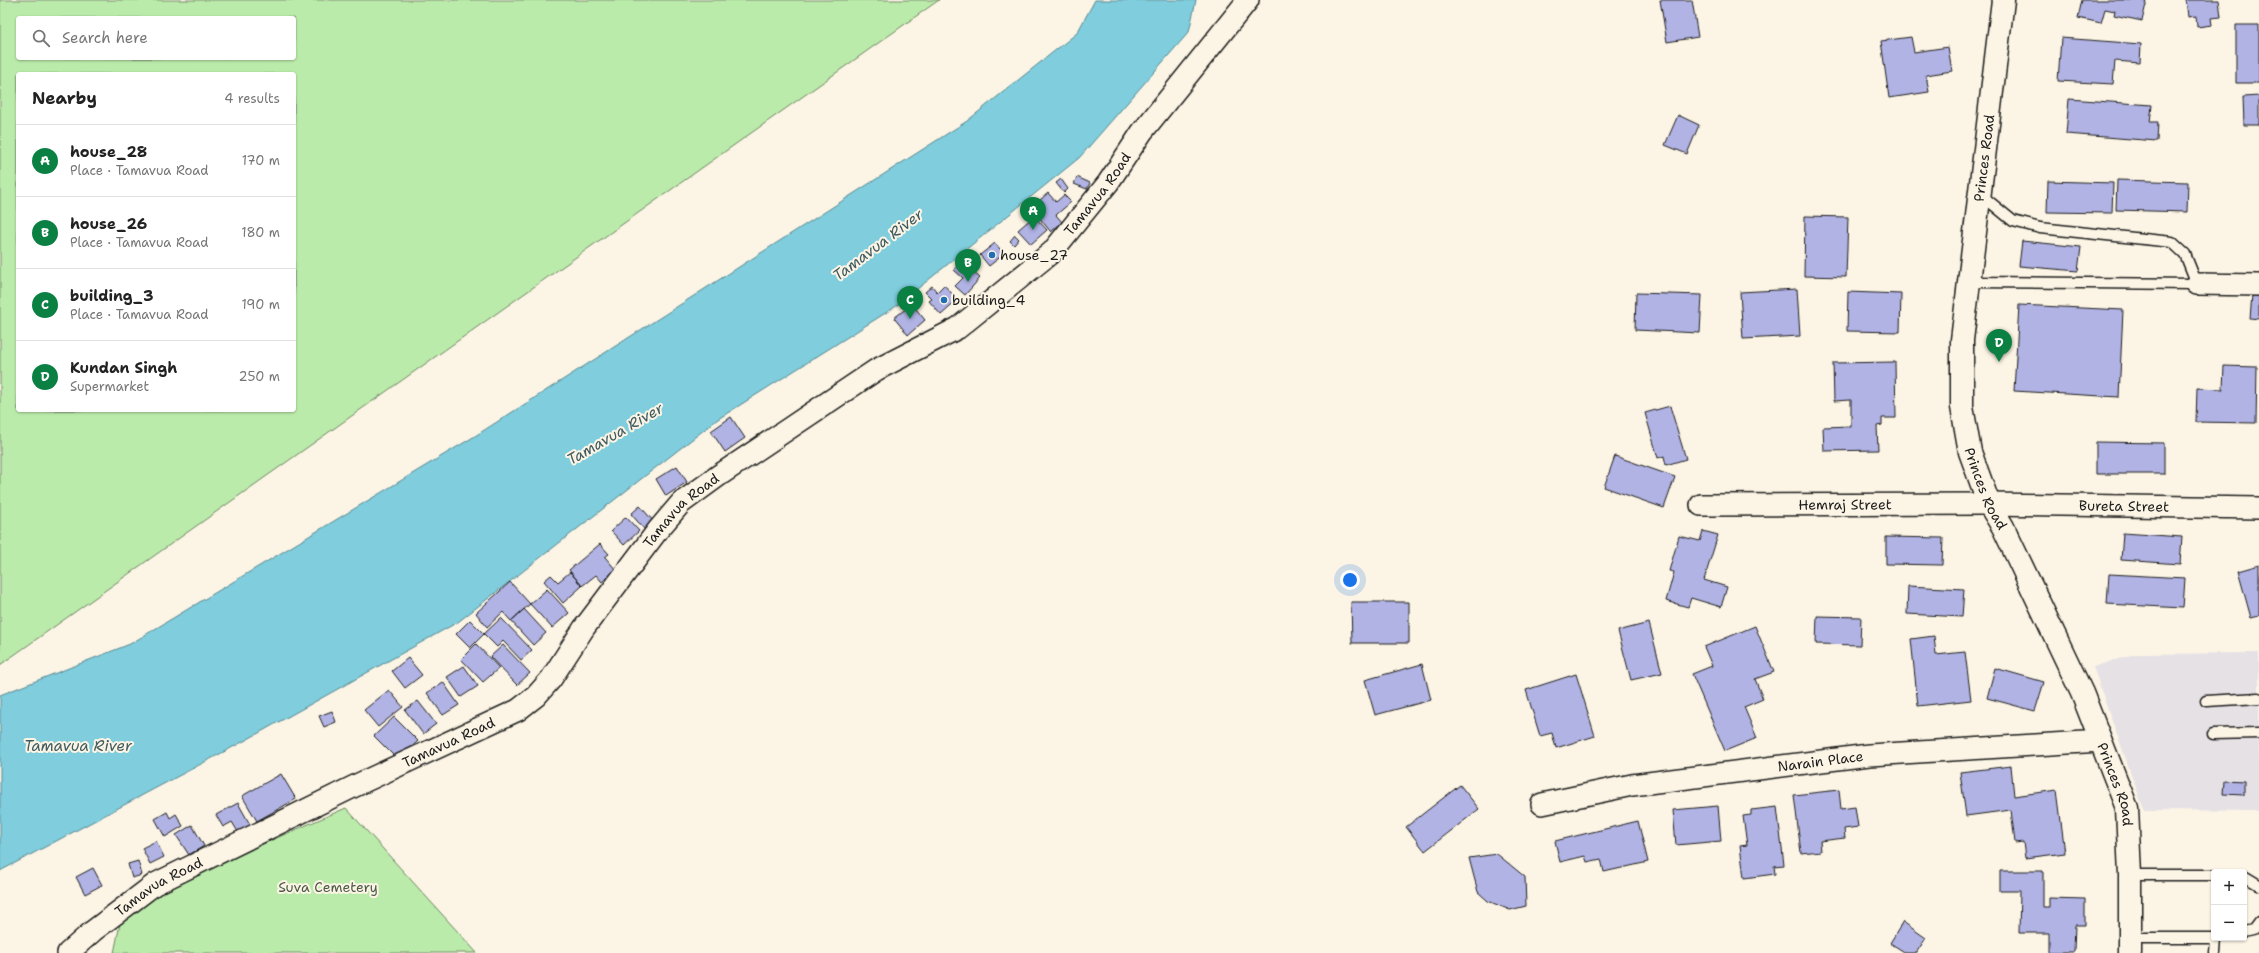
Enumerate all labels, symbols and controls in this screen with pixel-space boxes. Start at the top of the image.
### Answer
search box [16,16,296,60]
icon: search [30,27,52,49]
text: Search here [62,28,148,48]
text: Nearby [32,87,97,109]
text: 4 results [224,90,280,107]
street label: Princes Road [1970,113,1998,203]
text: house_28 [70,142,147,162]
street label: Tamavua Road [1060,149,1135,239]
text: A [40,152,50,169]
text: 170 m [242,152,280,169]
text: Place · Tamavua Road [70,162,209,179]
pin: A [1020,197,1046,230]
water label: Tamavua River [829,204,928,286]
text: house_26 [70,214,147,234]
text: B [41,224,49,241]
text: 180 m [241,224,280,241]
text: Place · Tamavua Road [70,234,209,251]
place label: house_27 [1000,246,1068,264]
pin: B [955,249,981,282]
marker: house_27 [987,250,997,260]
text: building_3 [70,286,154,306]
pin: C [897,286,923,319]
place label: building_4 [952,291,1026,309]
marker: building_4 [939,295,949,305]
text: C [41,296,49,313]
text: 190 m [241,296,280,313]
text: Place · Tamavua Road [70,306,209,323]
pin: D [1986,329,2012,362]
text: Kundan Singh [70,358,177,378]
text: D [40,368,50,385]
text: 250 m [239,368,280,385]
text: Supermarket [70,378,149,395]
water label: Tamavua River [563,398,668,470]
street label: Princes Road [1960,446,2011,533]
street label: Tamavua Road [639,469,723,551]
street label: Hemraj Street [1798,495,1892,514]
street label: Bureta Street [2079,496,2169,516]
your location [1340,570,1360,590]
street label: Tamavua Road [399,713,498,772]
water label: Tamavua River [24,736,133,756]
street label: Princes Road [2093,740,2137,827]
street label: Narain Place [1777,747,1864,775]
street label: Tamavua Road [111,853,206,920]
map controls [2211,869,2247,941]
button: + [2211,869,2247,905]
park label: Suva Cemetery [278,878,378,896]
button: − [2211,905,2247,941]

